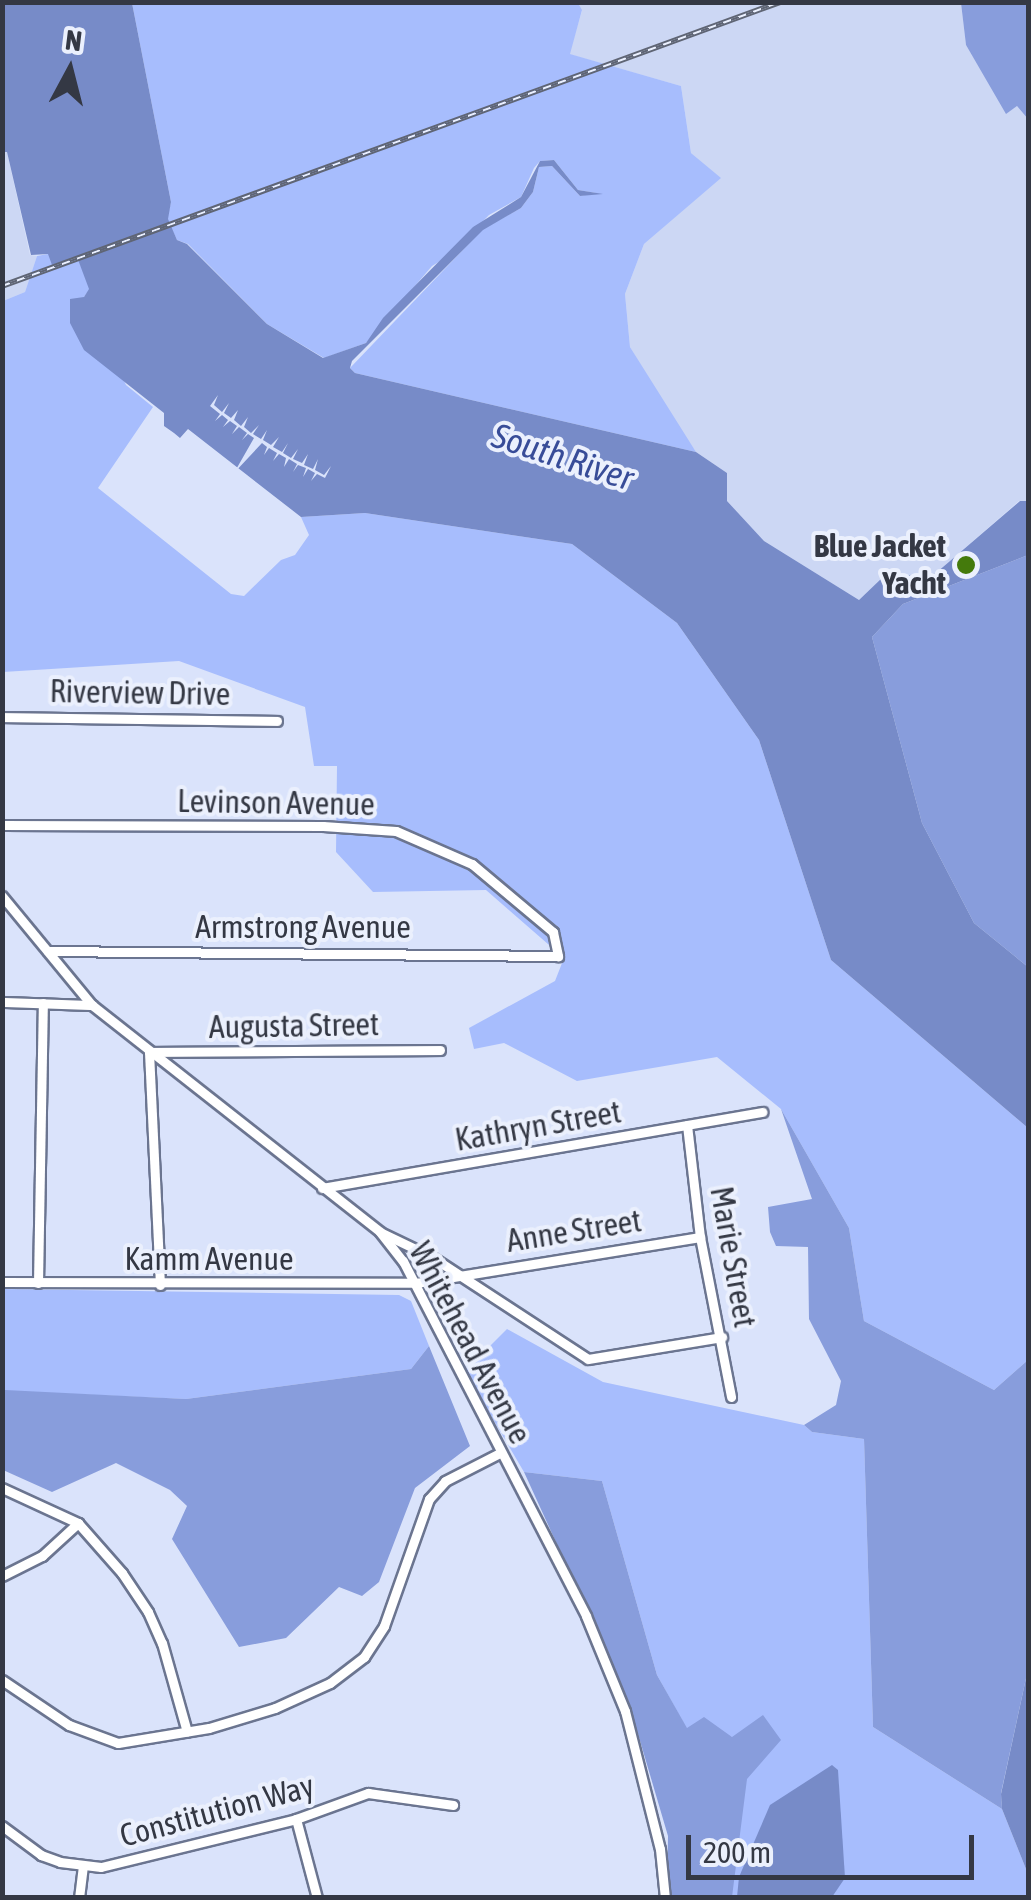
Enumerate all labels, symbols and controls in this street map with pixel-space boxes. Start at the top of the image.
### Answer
north arrow [20,20,120,120]
text: N [64,23,84,57]
water label: South River [487,414,639,498]
place label: Blue Jacket Yacht [814,528,946,603]
marker: Blue Jacket Yacht [955,554,977,576]
street label: Riverview Drive [49,672,231,714]
street label: Levinson Avenue [177,782,375,824]
street label: Armstrong Avenue [195,908,411,946]
street label: Augusta Street [209,1005,379,1047]
street label: Kathryn Street [452,1093,624,1159]
street label: Marie Street [702,1184,764,1330]
street label: Anne Street [504,1201,644,1261]
street label: Whitehead Avenue [401,1236,539,1450]
street label: Kamm Avenue [125,1240,293,1278]
street label: Constitution Way [116,1767,318,1855]
scale bar [691,1815,978,1877]
text: 200 m [703,1835,771,1869]

